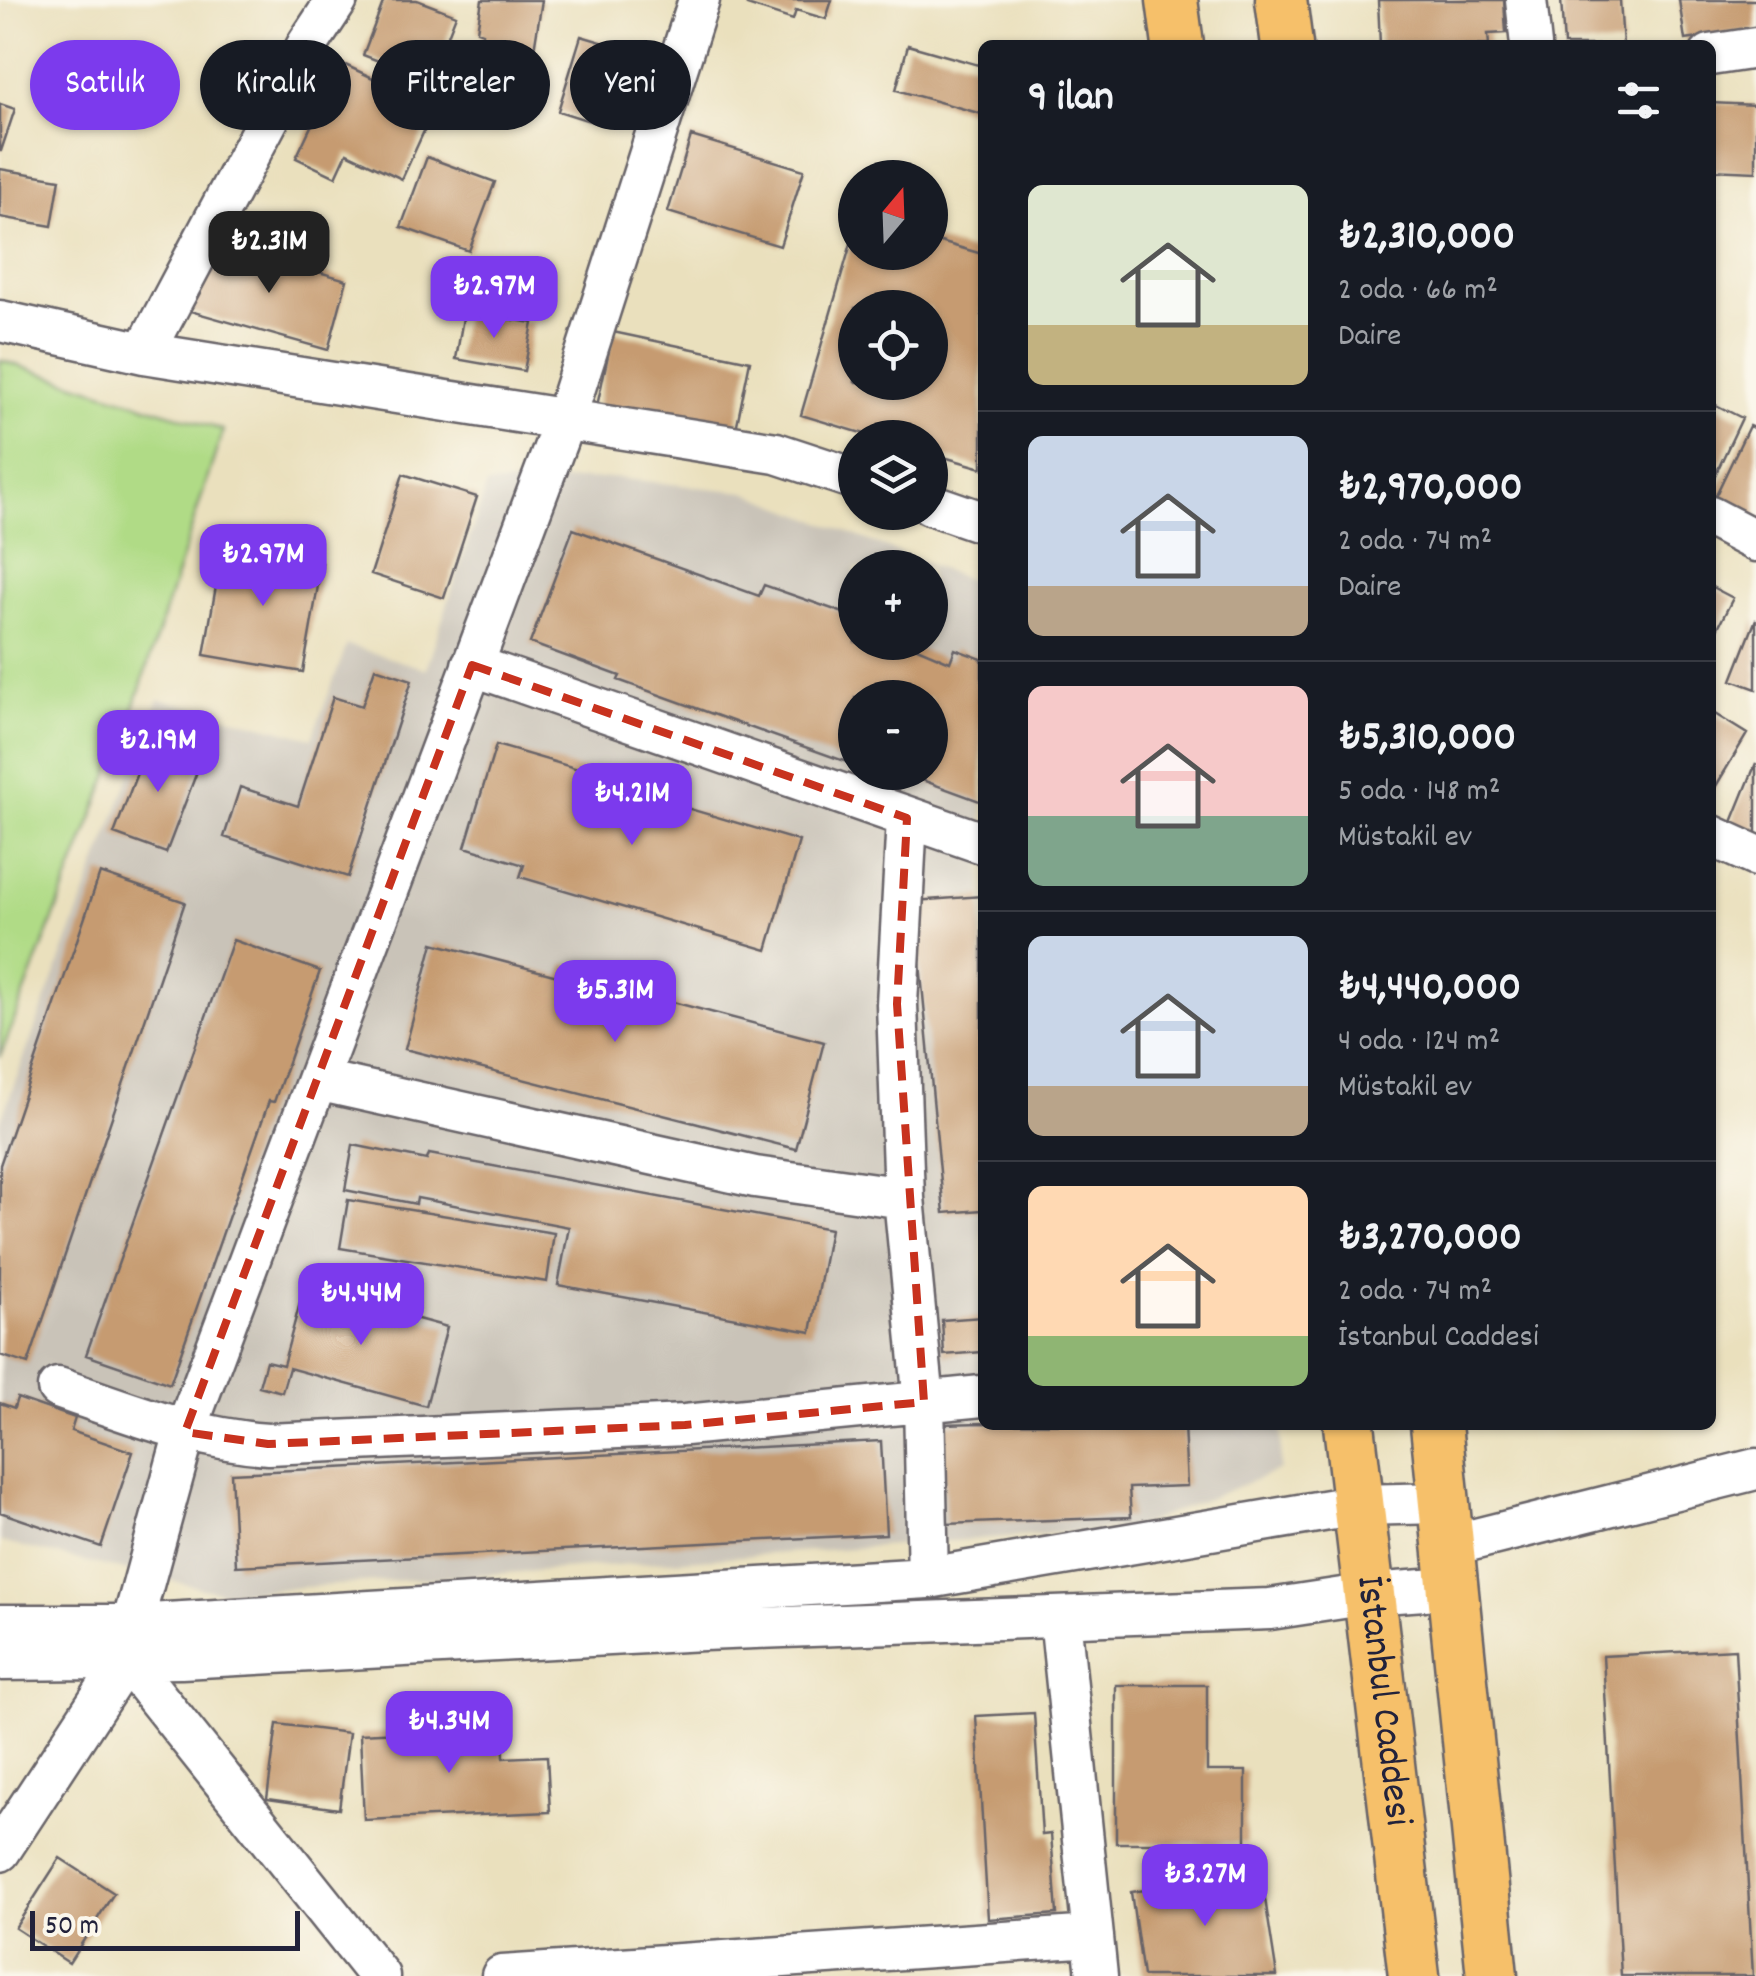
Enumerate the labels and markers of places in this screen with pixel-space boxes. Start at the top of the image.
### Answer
pin: ₺2.31M [188,211,350,296]
pin: ₺2.97M [413,256,575,341]
pin: ₺2.97M [182,524,344,609]
pin: ₺2.19M [77,710,239,795]
pin: ₺4.21M [551,763,713,848]
pin: ₺5.31M [534,960,696,1045]
pin: ₺4.44M [280,1263,442,1348]
pin: ₺4.34M [368,1691,530,1776]
pin: ₺3.27M [1124,1844,1286,1929]

